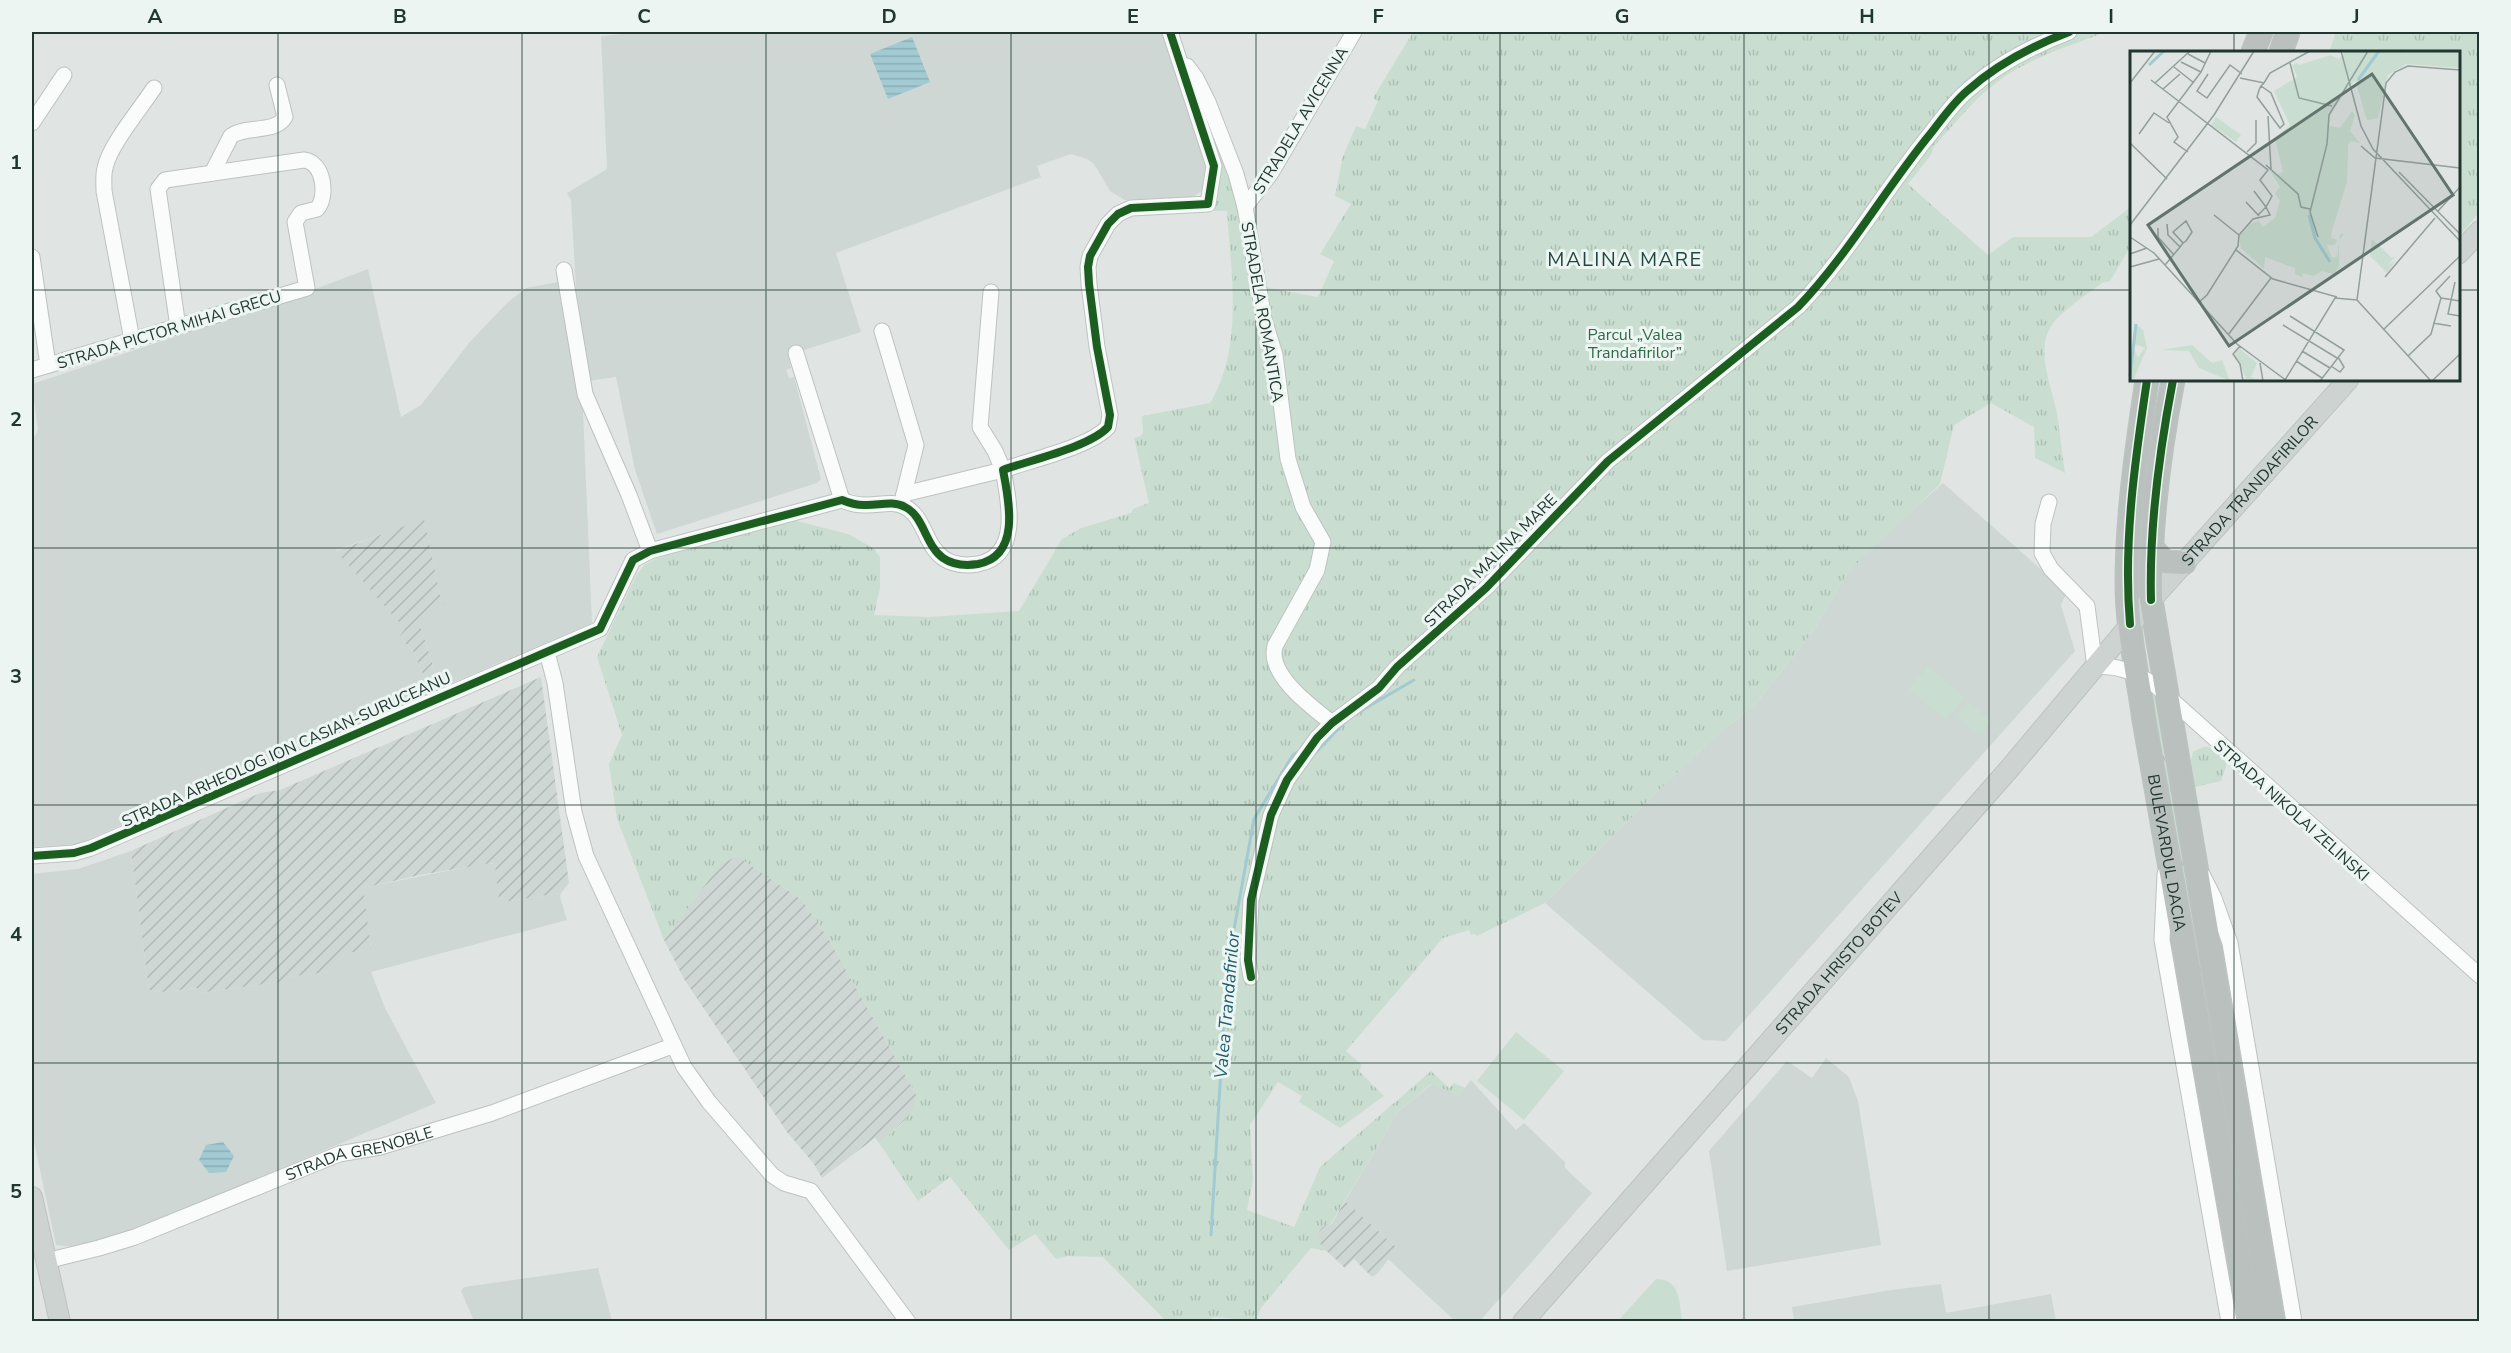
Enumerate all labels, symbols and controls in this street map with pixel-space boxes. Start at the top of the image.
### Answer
text: A [148,3,163,30]
text: B [393,3,407,30]
text: C [637,3,651,30]
text: D [881,3,897,30]
text: E [1127,3,1139,30]
text: F [1372,3,1384,30]
text: G [1615,3,1629,30]
text: H [1859,3,1875,30]
text: I [2108,3,2114,30]
text: J [2351,3,2360,30]
street label: STRADELA AVICENNA [1248,43,1354,198]
inset map [2130,51,2460,381]
text: 1 [10,149,22,176]
street label: STRADELA ROMANTICA [1235,220,1289,404]
district label: MALINA MARE [1547,246,1703,273]
street label: STRADA PICTOR MIHAI GRECU [54,285,284,375]
park label: Parcul „Valea Trandafirilor” [1588,324,1682,364]
text: 2 [10,406,22,433]
street label: STRADA TRANDAFIRILOR [2177,411,2323,571]
street label: STRADA MALINA MARE [1419,489,1562,632]
text: 3 [10,663,22,690]
street label: STRADA ARHEOLOG ION CASIAN-SURUCEANU [118,667,454,833]
street label: STRADA NIKOLAI ZELINSKI [2209,735,2374,887]
street label: BULEVARDUL DACIA [2142,773,2191,933]
street label: STRADA HRISTO BOTEV [1771,887,1909,1040]
text: 4 [10,921,22,948]
water label: Valea Trandafirilor [1209,930,1245,1080]
street label: STRADA GRENOBLE [282,1122,436,1187]
text: 5 [10,1178,22,1205]

